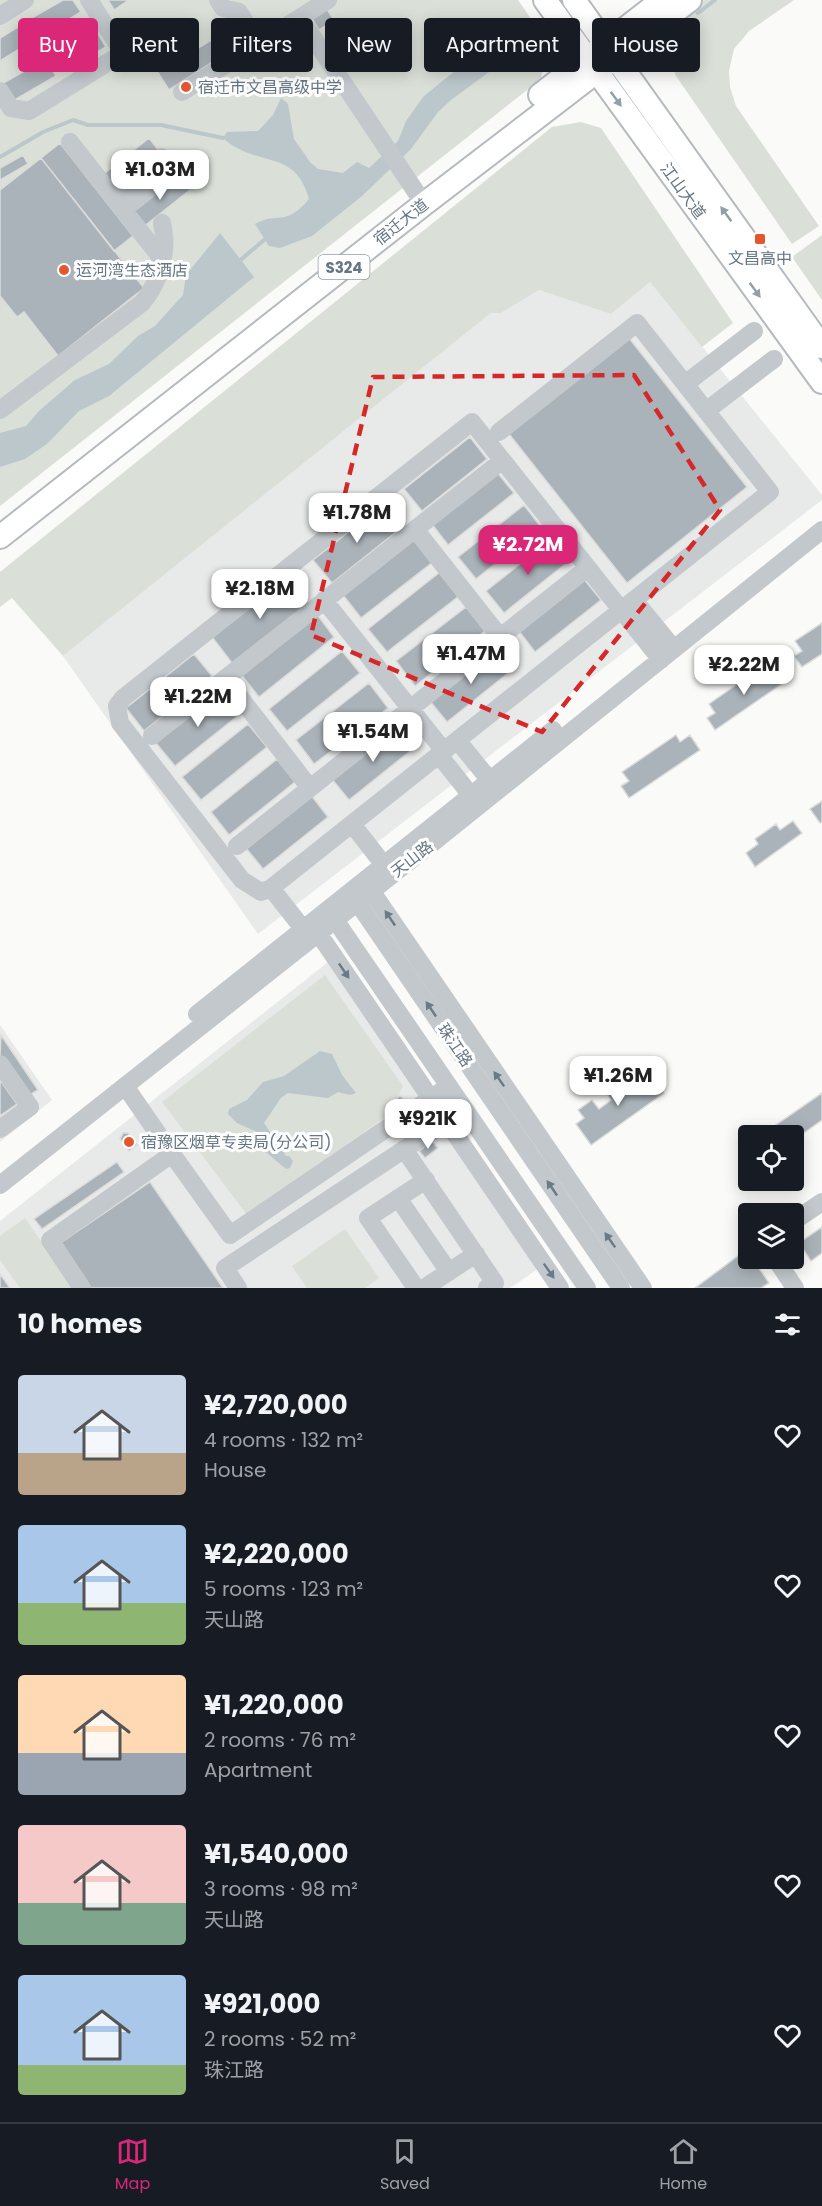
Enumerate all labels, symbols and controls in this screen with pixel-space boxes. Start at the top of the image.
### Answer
chip: Buy [18,18,98,72]
chip: Rent [110,18,199,72]
chip: Filters [211,18,313,72]
chip: New [325,18,412,72]
chip: Apartment [424,18,580,72]
chip: House [592,18,700,72]
place label: 宿迁市文昌高级中学 [198,76,342,99]
marker: 宿迁市文昌高级中学 [179,80,193,94]
one-way arrow [610,90,622,106]
pin: ¥1.03M [111,150,209,201]
text: ¥1.03M [125,155,195,183]
street label: 江山大道 [655,158,711,224]
street label: 宿迁大道 [369,193,433,251]
one-way arrow [721,207,733,222]
marker: 文昌高中 [753,232,767,246]
place label: 文昌高中 [728,247,792,270]
road number: S324 [318,255,370,279]
place label: 运河湾生态酒店 [76,259,188,282]
marker: 运河湾生态酒店 [57,263,71,277]
one-way arrow [749,282,761,298]
pin: ¥1.78M [308,493,406,544]
text: ¥1.78M [323,498,391,526]
pin: ¥2.72M [479,525,577,576]
text: ¥2.72M [493,530,563,558]
pin: ¥2.18M [211,569,309,620]
text: ¥2.18M [225,574,295,602]
pin: ¥1.47M [422,634,520,685]
text: ¥1.47M [436,639,506,667]
pin: ¥2.22M [695,645,793,696]
text: ¥2.22M [708,650,780,678]
pin: ¥1.22M [149,677,247,728]
text: ¥1.22M [164,682,232,710]
pin: ¥1.54M [324,712,422,763]
text: ¥1.54M [337,717,409,745]
street label: 天山路 [386,835,438,883]
one-way arrow [384,910,396,926]
one-way arrow [338,962,350,978]
one-way arrow [425,1001,436,1018]
street label: 珠江路 [432,1019,478,1071]
pin: ¥1.26M [569,1056,667,1107]
text: ¥1.26M [583,1061,653,1089]
one-way arrow [494,1071,505,1087]
pin: ¥921K [386,1099,470,1150]
text: ¥921K [399,1104,457,1132]
map controls [738,1125,804,1269]
button: locate [738,1125,804,1191]
place label: 宿豫区烟草专卖局(分公司) [141,1131,332,1154]
marker: 宿豫区烟草专卖局(分公司) [122,1135,136,1149]
one-way arrow [546,1180,558,1196]
button: layers [738,1203,804,1269]
one-way arrow [604,1232,616,1248]
one-way arrow [543,1262,555,1278]
text: 10 homes [18,1306,142,1342]
icon: filters [771,1308,804,1341]
text: ¥2,720,000 [204,1387,348,1423]
icon: home [66,1399,138,1471]
icon: heart [771,1419,804,1452]
text: 4 rooms · 132 m² [204,1426,363,1454]
text: House [204,1456,266,1484]
text: ¥2,220,000 [204,1536,349,1572]
icon: home [66,1549,138,1621]
icon: heart [771,1569,804,1602]
text: 5 rooms · 123 m² [204,1575,363,1603]
text: 天山路 [204,1606,264,1634]
text: ¥1,220,000 [204,1687,344,1723]
icon: home [66,1699,138,1771]
icon: heart [771,1719,804,1752]
text: 2 rooms · 76 m² [204,1726,356,1754]
text: Apartment [204,1756,312,1784]
text: ¥1,540,000 [204,1836,348,1872]
icon: home [66,1849,138,1921]
icon: heart [771,1869,804,1902]
text: 3 rooms · 98 m² [204,1875,358,1903]
text: 天山路 [204,1906,264,1934]
text: ¥921,000 [204,1986,320,2022]
icon: home [66,1999,138,2071]
icon: heart [771,2019,804,2052]
text: 2 rooms · 52 m² [204,2025,356,2053]
text: 珠江路 [204,2056,264,2084]
tab: Map [115,2135,150,2196]
tab: Saved [380,2135,430,2196]
tab: Home [659,2135,707,2196]

